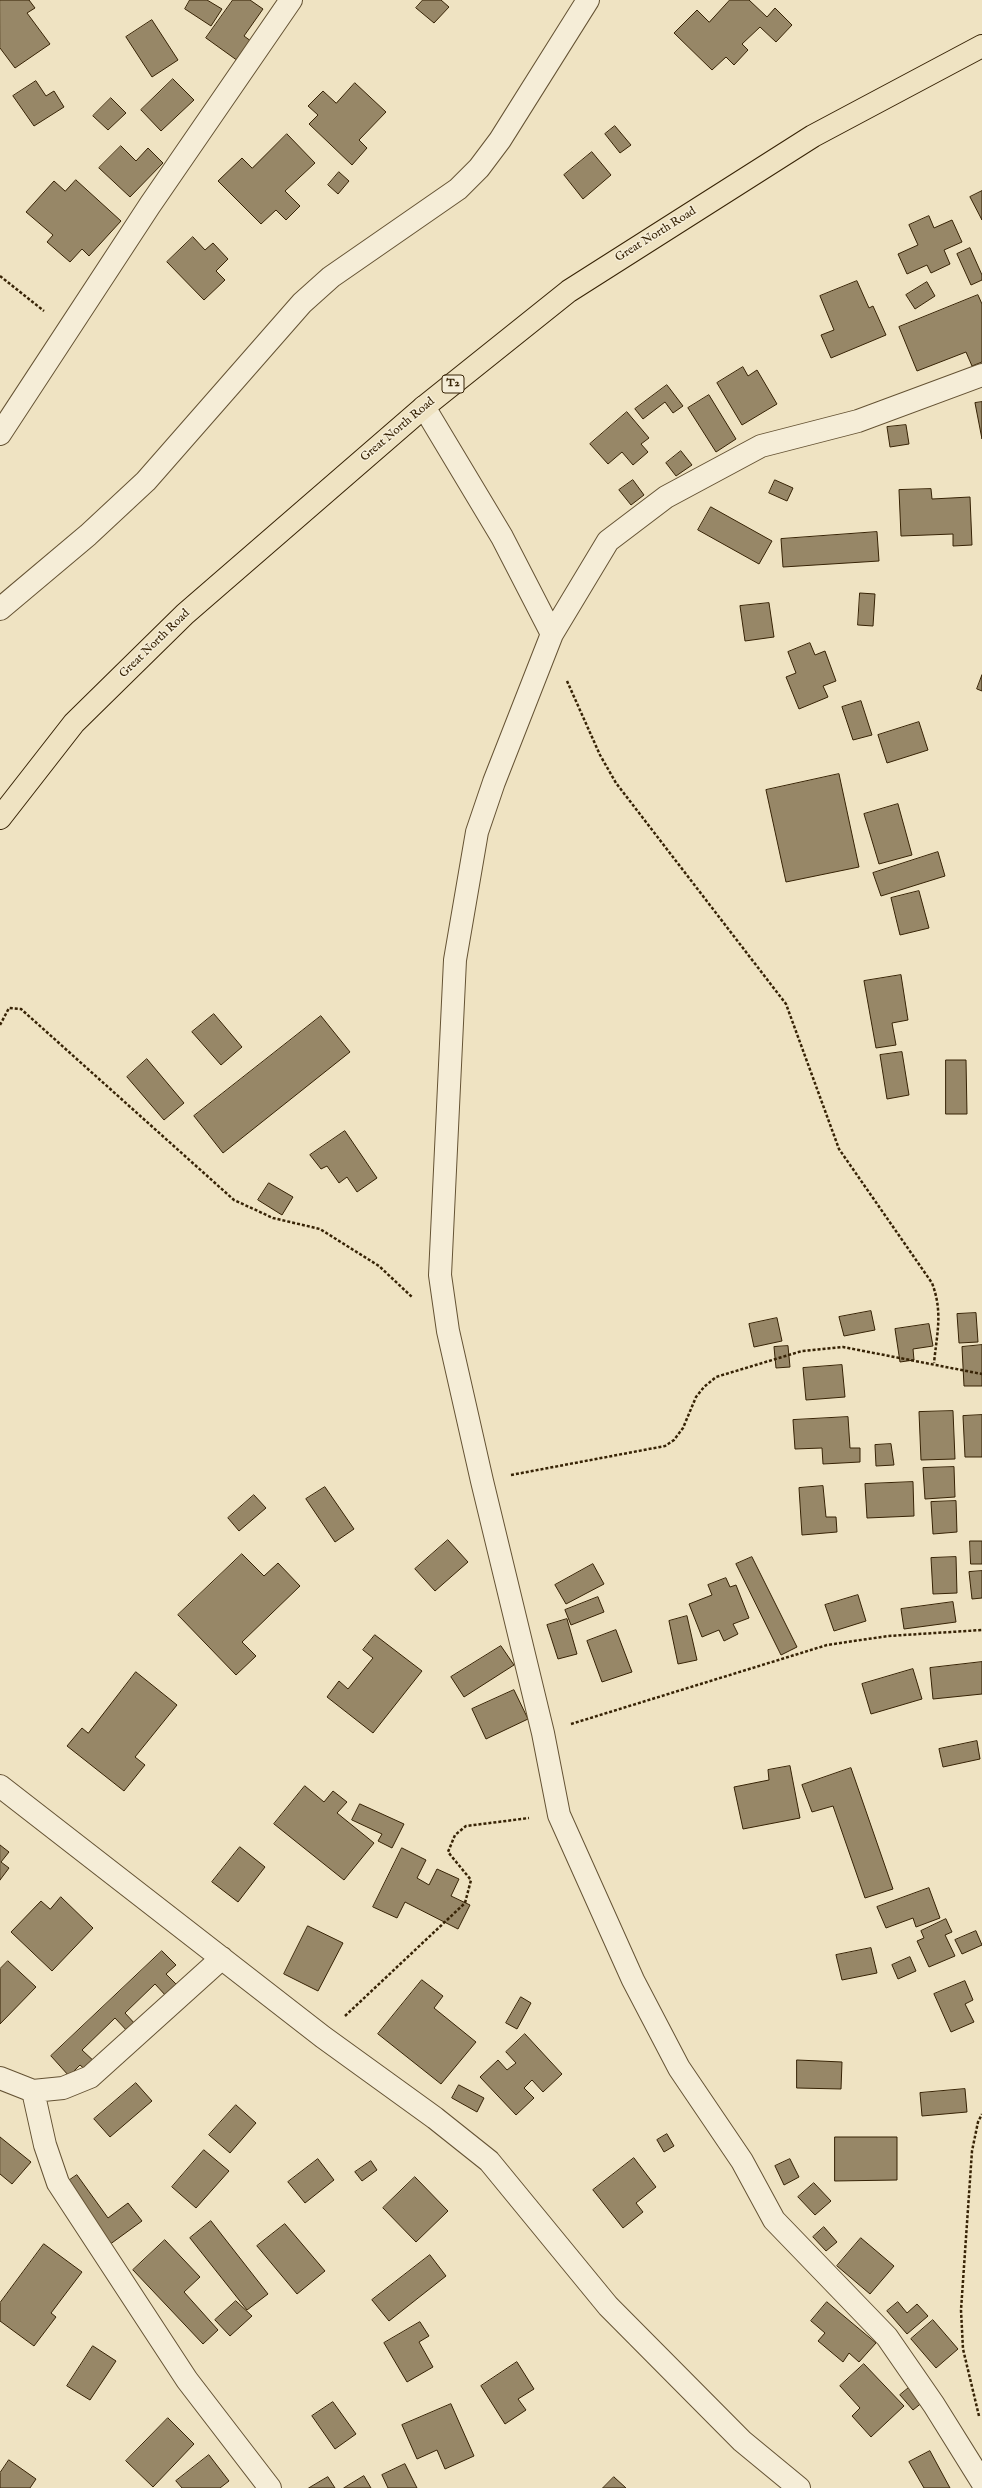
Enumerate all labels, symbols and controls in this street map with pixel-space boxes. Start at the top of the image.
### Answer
street label: Great North Road [613,204,699,266]
road number: T2 [442,375,464,393]
street label: Great North Road [358,395,438,465]
street label: Great North Road [117,607,193,681]

